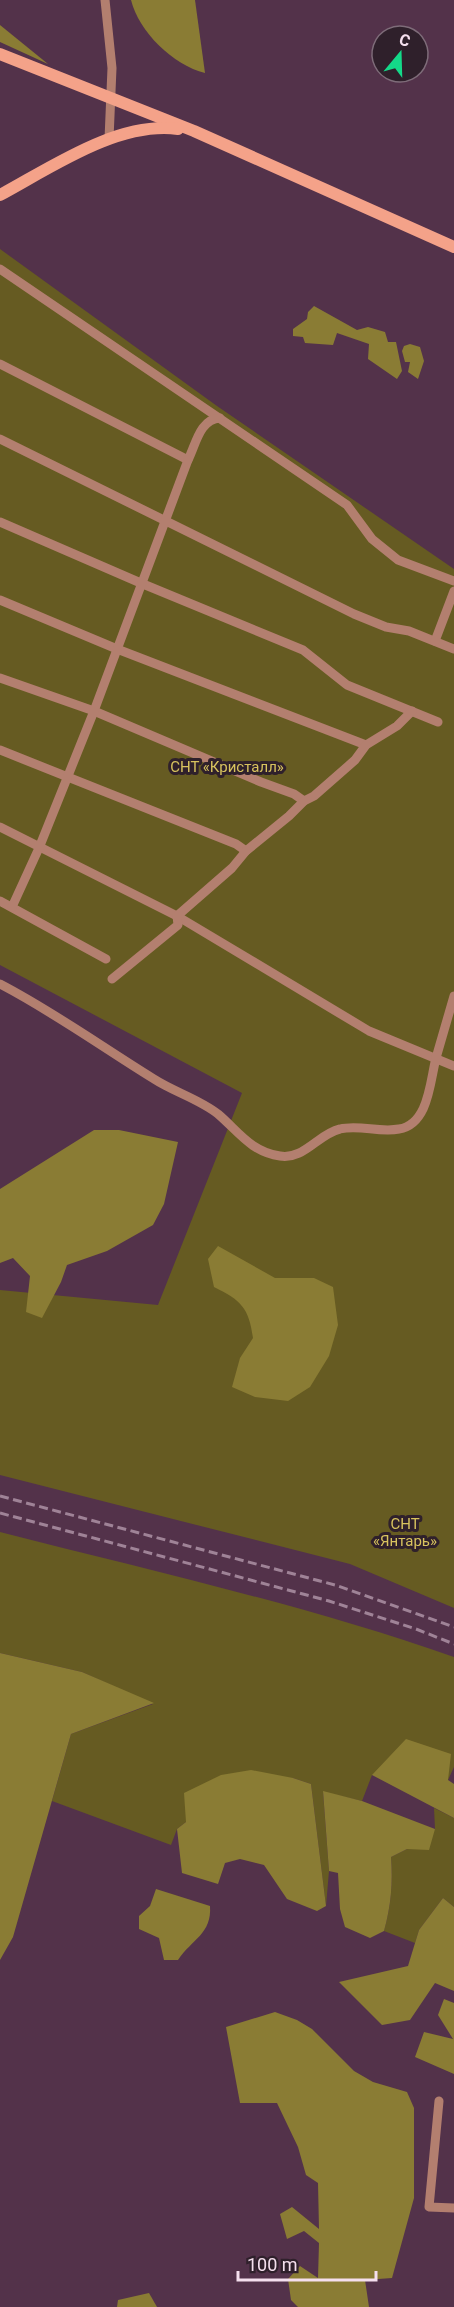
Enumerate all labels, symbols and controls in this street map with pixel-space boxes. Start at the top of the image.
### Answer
north arrow [370,24,430,84]
text: С [397,30,413,51]
park label: СНТ «Кристалл» [170,758,284,776]
park label: СНТ «Янтарь» [373,1515,437,1550]
scale bar [238,2244,376,2282]
text: 100 m [247,2254,298,2275]

